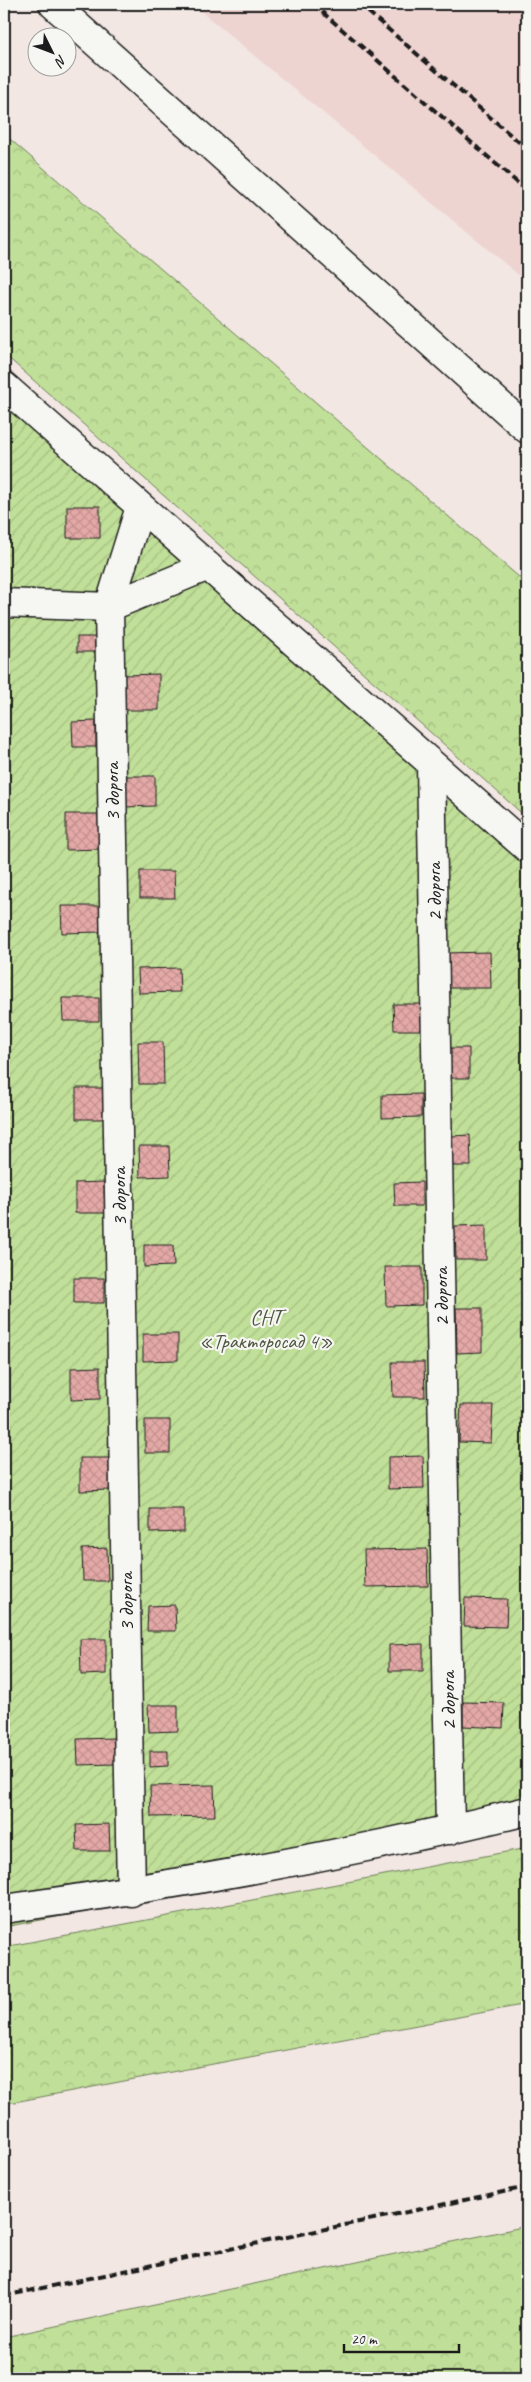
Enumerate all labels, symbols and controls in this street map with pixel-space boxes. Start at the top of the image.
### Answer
north arrow [28,28,78,78]
text: N [51,51,71,71]
street label: 3 дорога [98,760,126,822]
street label: 2 дорога [420,860,448,922]
street label: 3 дорога [105,1165,133,1227]
street label: 2 дорога [427,1265,455,1327]
park label: СНТ «Тракторосад 4» [199,1304,333,1354]
street label: 3 дорога [112,1570,140,1632]
street label: 2 дорога [434,1669,462,1731]
scale bar [344,2322,458,2354]
text: 20 m [351,2330,378,2349]

